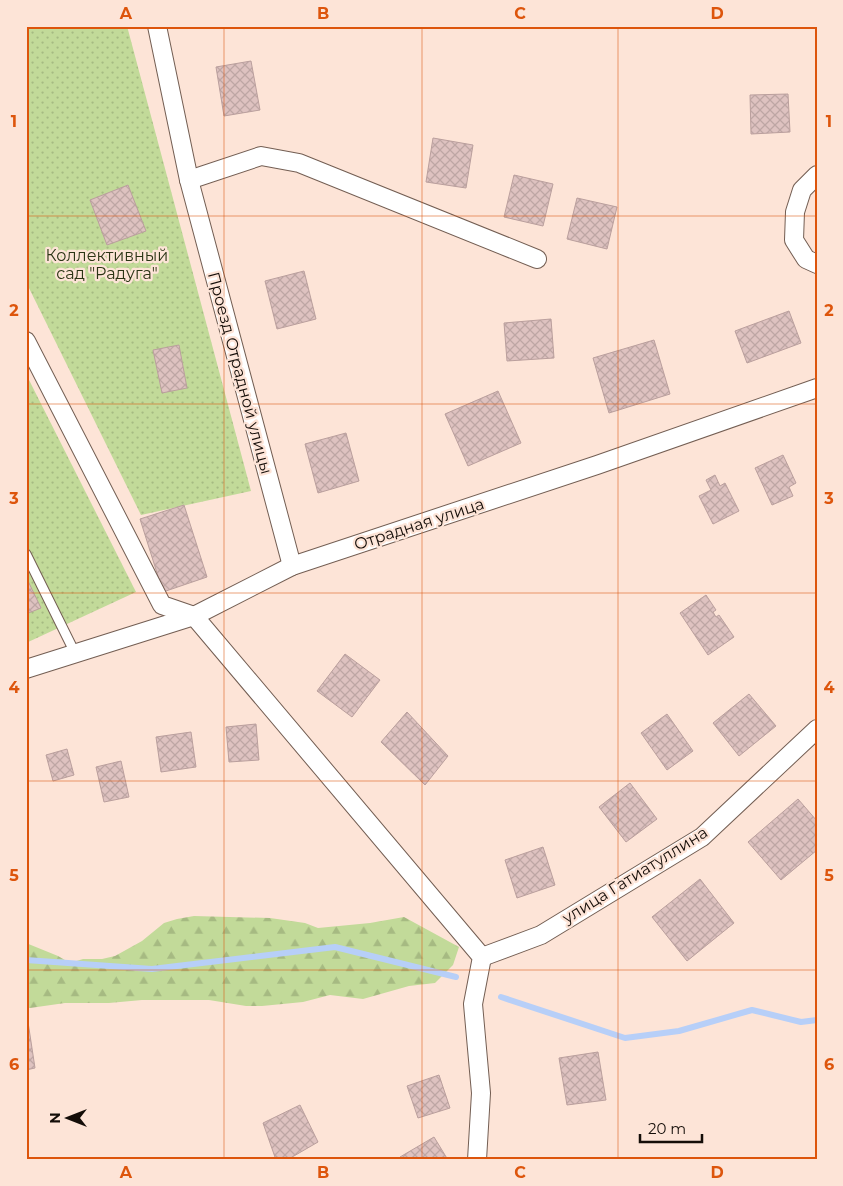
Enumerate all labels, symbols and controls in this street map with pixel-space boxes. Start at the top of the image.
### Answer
text: A [119,4,133,23]
text: B [317,4,329,23]
text: C [514,4,526,23]
text: D [710,4,724,23]
text: 1 [11,112,17,131]
text: 1 [826,112,832,131]
park label: Коллективный сад "Радуга" [46,246,168,283]
street label: Проезд Отрадной улицы [204,270,276,476]
text: 2 [9,301,19,320]
text: 2 [824,301,834,320]
text: 3 [8,489,19,508]
text: 3 [823,489,834,508]
street label: Отрадная улица [352,494,486,554]
text: 4 [8,678,20,697]
text: 4 [823,678,835,697]
street label: улица Гатиатуллина [558,823,711,928]
text: 5 [9,866,19,885]
text: 5 [824,866,834,885]
text: 6 [9,1055,19,1074]
text: 6 [824,1055,834,1074]
north arrow [42,1094,92,1144]
scale bar [640,1111,703,1143]
text: N [46,1112,64,1124]
text: 20 m [648,1119,686,1138]
text: A [119,1163,133,1182]
text: B [317,1163,329,1182]
text: C [514,1163,526,1182]
text: D [710,1163,724,1182]

